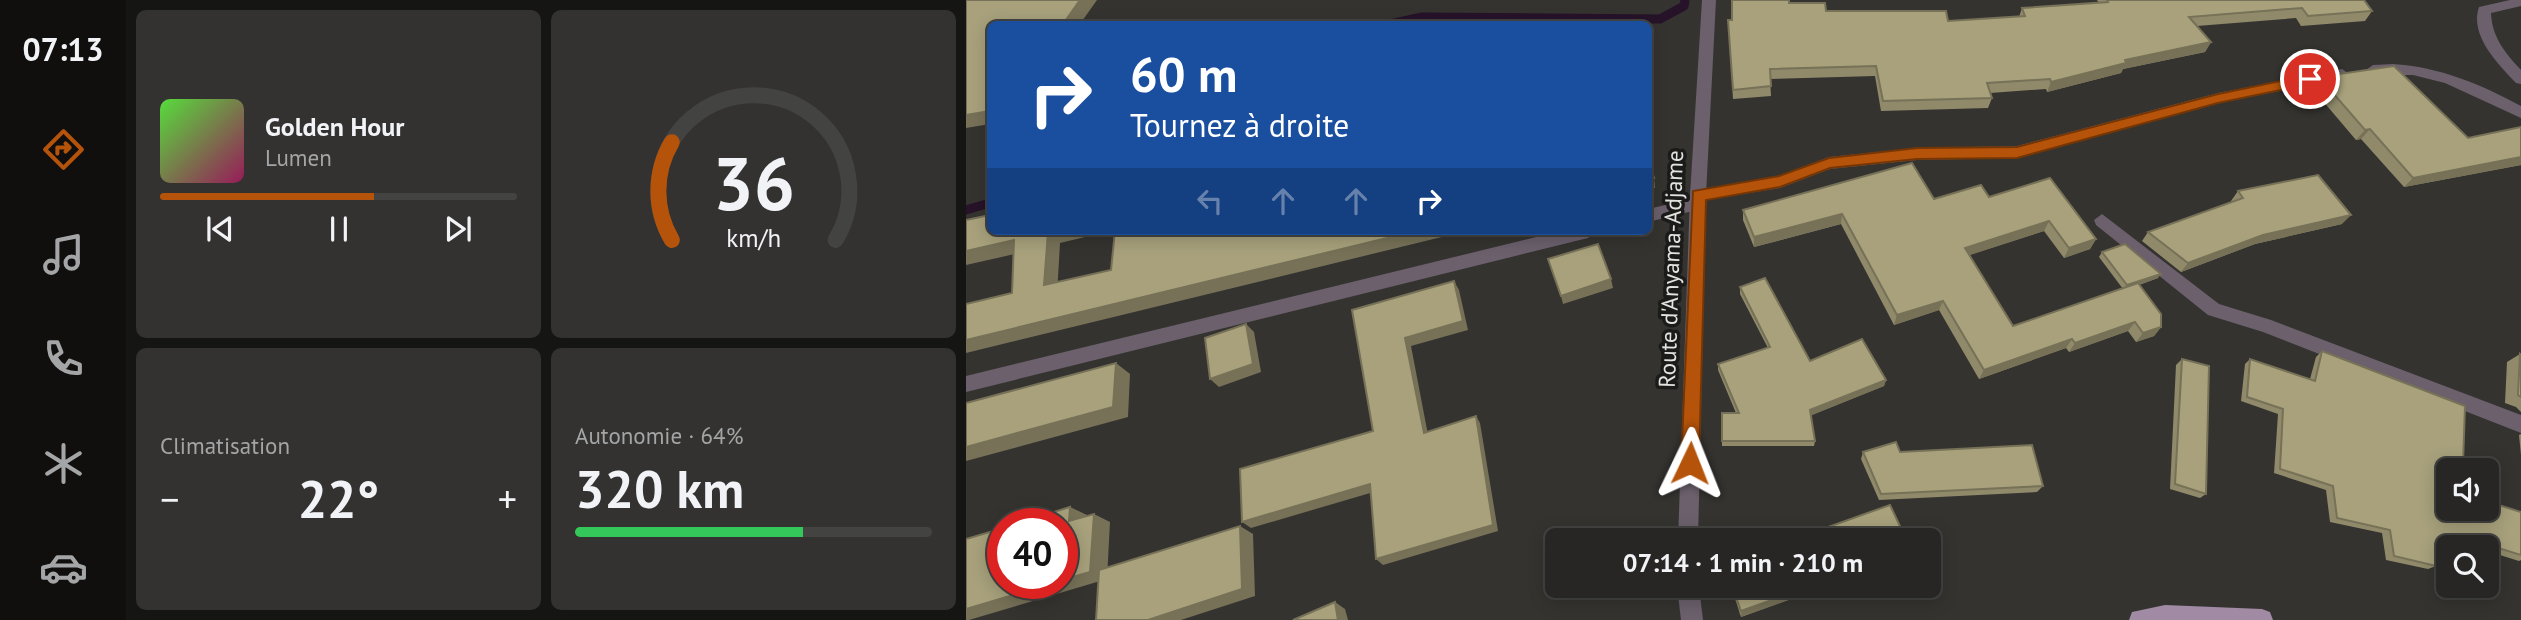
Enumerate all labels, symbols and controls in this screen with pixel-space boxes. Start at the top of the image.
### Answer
text: 07:13 [22,28,104,70]
text: 60 m [1130,42,1237,106]
icon: right [1015,49,1106,140]
pin [2280,49,2340,109]
icon: arrive [2291,60,2329,98]
text: Tournez à droite [1130,104,1349,146]
text: Golden Hour [265,110,404,143]
icon: directions [39,125,88,174]
text: 36 [712,136,795,230]
text: Lumen [265,143,332,172]
street label: Route d'Anyama-Adjame [1652,150,1689,388]
icon: left [1191,182,1229,220]
icon: ahead [1264,182,1302,220]
icon: ahead [1337,182,1375,220]
icon: right [1410,182,1448,220]
icon: previous [201,210,239,248]
icon: pause [320,210,358,248]
icon: next [439,210,477,248]
text: km/h [726,222,781,254]
icon: music [39,230,88,279]
icon: phone [39,334,88,383]
text: Autonomie · 64% [575,421,743,450]
position arrow [1653,426,1727,500]
text: Climatisation [160,431,290,460]
icon: climate [39,439,88,488]
text: 320 km [575,455,744,522]
map controls [2436,458,2499,598]
button: sound [2436,458,2499,521]
text: 22° [298,465,379,532]
text: − [160,474,179,523]
text: + [498,474,517,523]
speed limit sign: 40 [987,508,1078,599]
button: search [2436,535,2499,598]
icon: car [39,543,88,592]
text: 07:14 · 1 min · 210 m [1623,546,1863,579]

